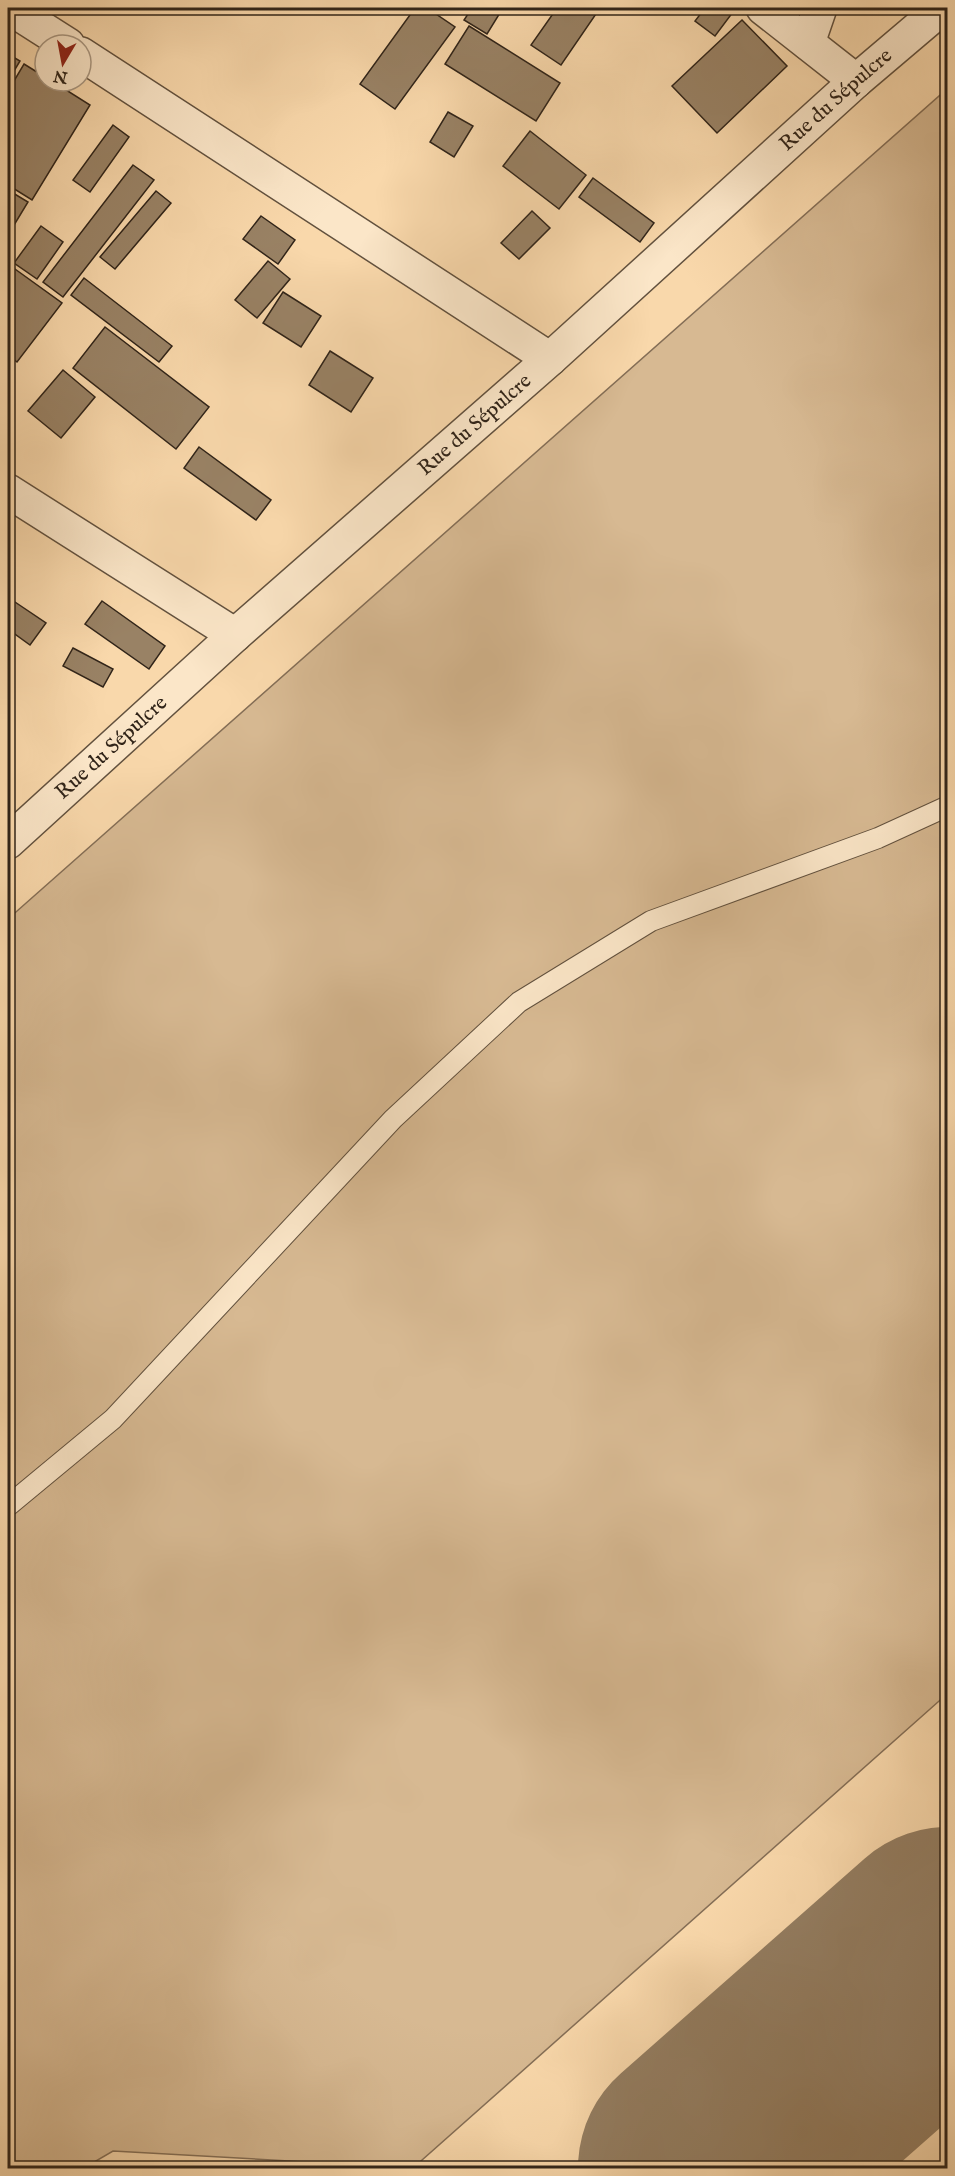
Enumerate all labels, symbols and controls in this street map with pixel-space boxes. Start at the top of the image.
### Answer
north arrow [33,33,93,93]
street label: Rue du Sépulcre [774,42,898,157]
text: N [52,65,70,87]
street label: Rue du Sépulcre [412,368,537,482]
street label: Rue du Sépulcre [50,689,173,806]

